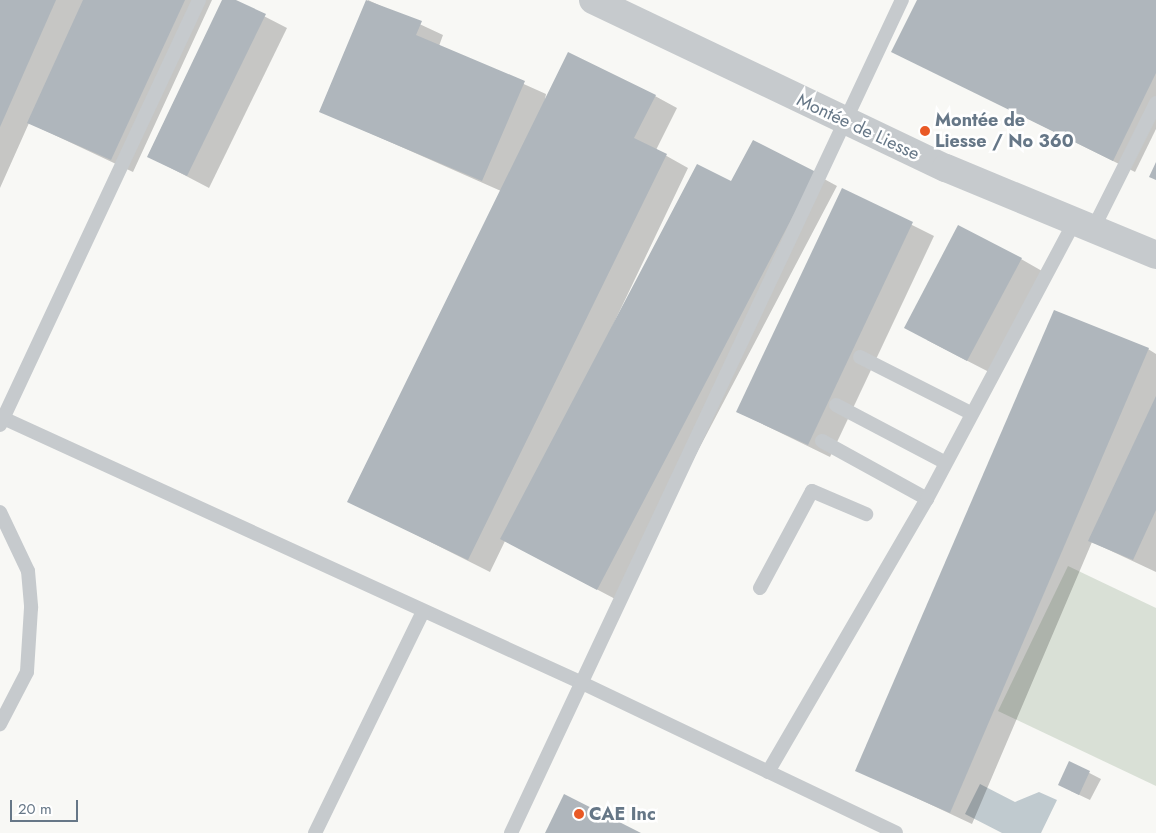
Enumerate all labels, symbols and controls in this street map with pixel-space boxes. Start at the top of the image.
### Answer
street label: Montée de Liesse [793,89,923,165]
place label: Montée de Liesse / No 360 [935,110,1074,152]
marker: Montée de Liesse / No 360 [919,125,931,137]
scale bar [12,790,80,822]
text: 20 m [18,798,52,820]
place label: CAE Inc [589,803,656,825]
marker: CAE Inc [573,808,585,820]

